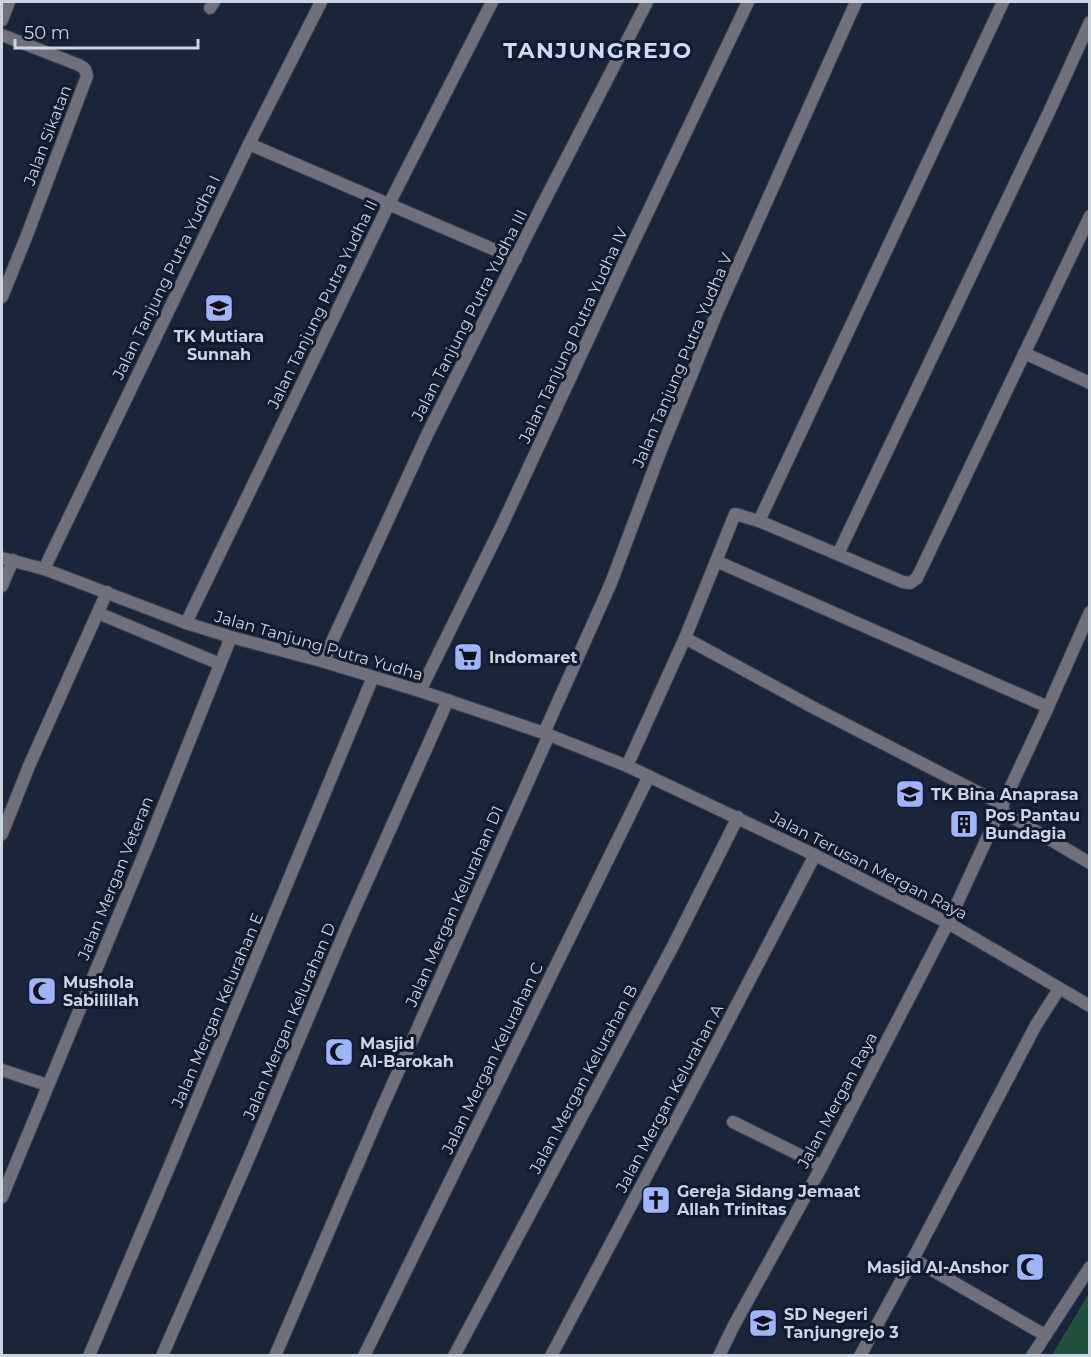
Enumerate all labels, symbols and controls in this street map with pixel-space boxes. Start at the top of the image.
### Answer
scale bar [15,12,198,50]
text: 50 m [24,22,70,44]
district label: TANJUNGREJO [503,37,693,64]
street label: Jalan Sikatan [19,82,75,189]
street label: Jalan Tanjung Putra Yudha I [108,172,224,383]
street label: Jalan Tanjung Putra Yudha II [263,197,381,413]
street label: Jalan Tanjung Putra Yudha III [407,206,531,425]
street label: Jalan Tanjung Putra Yudha IV [515,224,632,447]
street label: Jalan Tanjung Putra Yudha V [628,249,737,471]
school or university icon: TK Mutiara Sunnah [203,292,235,324]
place label: TK Mutiara Sunnah [174,327,264,364]
street label: Jalan Tanjung Putra Yudha [212,606,425,684]
supermarket icon: Indomaret [452,641,484,673]
place label: Indomaret [489,648,577,667]
school or university icon: TK Bina Anaprasa [894,778,926,810]
place label: TK Bina Anaprasa [931,785,1079,804]
street label: Jalan Mergan Veteran [74,794,157,964]
street label: Jalan Mergan Kelurahan D1 [401,803,507,1010]
place label: Pos Pantau Bundagia [985,806,1080,843]
street label: Jalan Terusan Mergan Raya [766,807,970,924]
building icon: Pos Pantau Bundagia [948,808,980,840]
street label: Jalan Mergan Kelurahan E [167,910,267,1111]
street label: Jalan Mergan Kelurahan D [239,920,340,1123]
street label: Jalan Mergan Kelurahan C [437,960,547,1158]
place label: Mushola Sabilillah [63,973,139,1010]
mosque icon: Mushola Sabilillah [26,975,58,1007]
street label: Jalan Mergan Kelurahan B [525,982,641,1178]
street label: Jalan Mergan Kelurahan A [611,1000,727,1196]
street label: Jalan Mergan Raya [793,1029,881,1172]
place label: Masjid Al-Barokah [359,1034,454,1071]
mosque icon: Masjid Al-Barokah [323,1036,355,1068]
place label: Gereja Sidang Jemaat Allah Trinitas [676,1182,861,1219]
church icon: Gereja Sidang Jemaat Allah Trinitas [640,1184,672,1216]
mosque icon: Masjid Al-Anshor [1014,1251,1046,1283]
place label: Masjid Al-Anshor [867,1258,1009,1277]
place label: SD Negeri Tanjungrejo 3 [784,1305,899,1342]
school or university icon: SD Negeri Tanjungrejo 3 [747,1307,779,1339]

